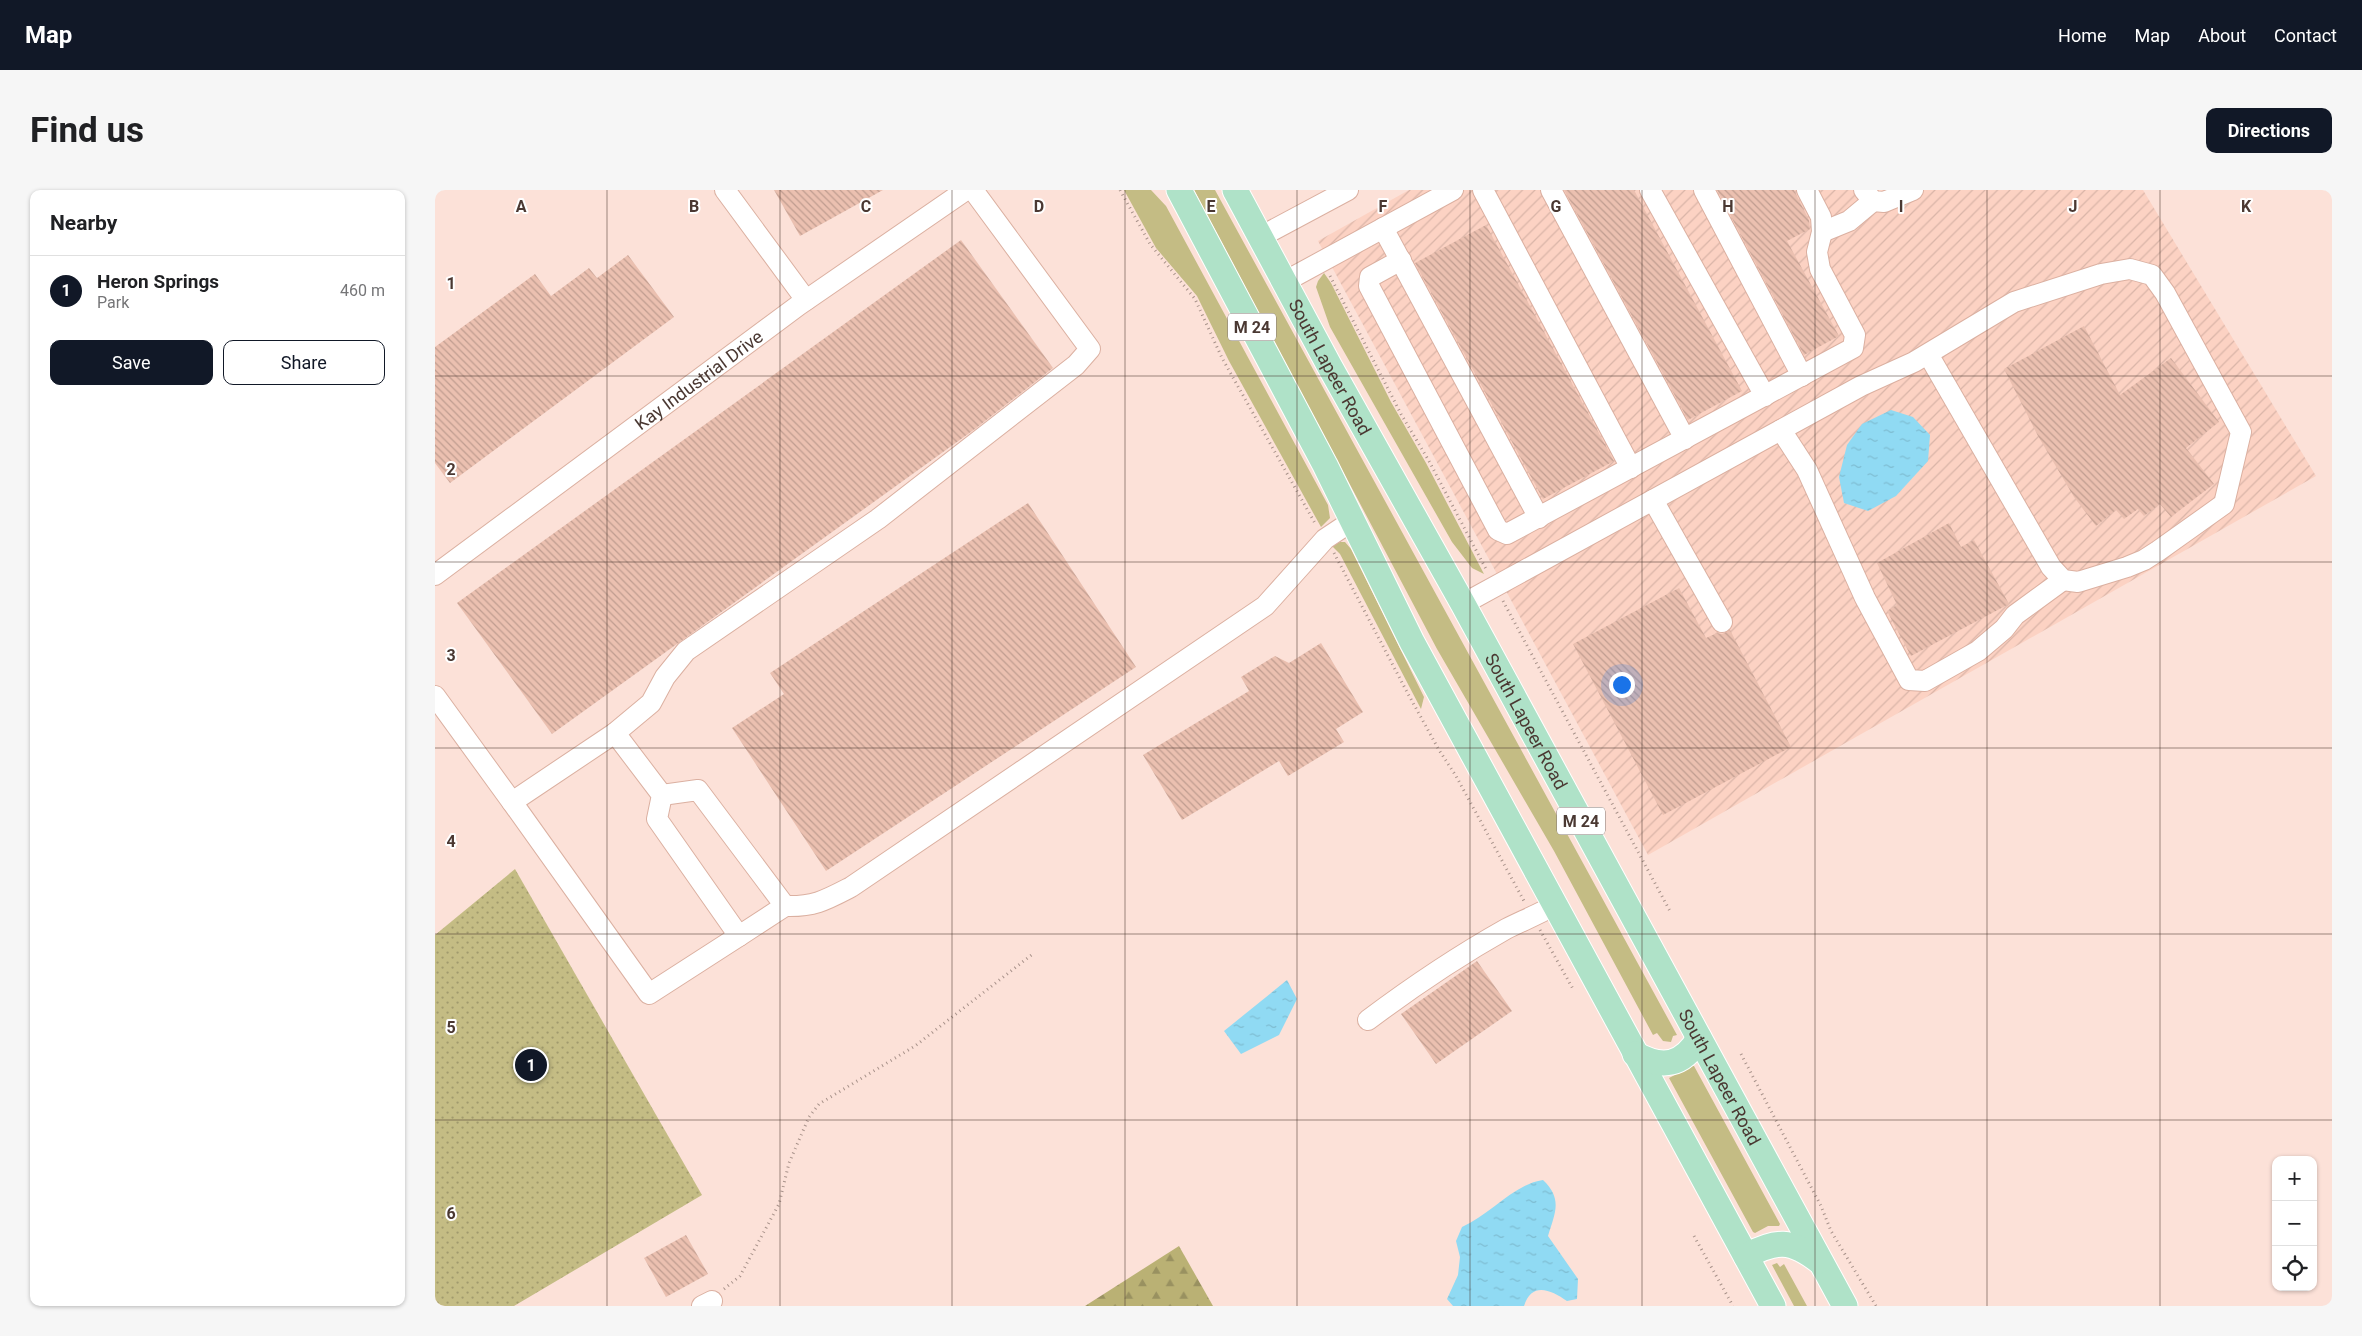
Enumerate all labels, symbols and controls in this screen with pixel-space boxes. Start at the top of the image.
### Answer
text: Map [25,21,72,49]
text: Home [2058,25,2107,46]
text: Map [2135,25,2170,46]
text: About [2198,25,2246,46]
text: Contact [2274,25,2337,46]
button: Directions [2206,108,2332,153]
text: Find us [30,110,144,151]
text: A [516,197,527,216]
text: B [689,197,699,216]
text: C [861,197,871,216]
text: D [1034,197,1044,216]
text: E [1207,197,1216,216]
text: F [1379,197,1388,216]
text: G [1551,197,1562,216]
text: H [1722,197,1734,216]
text: I [1899,197,1903,216]
text: J [2069,197,2077,216]
text: K [2241,197,2252,216]
text: Nearby [50,211,117,235]
text: Heron Springs [97,270,219,293]
text: 1 [446,274,456,293]
text: 1 [61,281,71,300]
text: 460 m [340,281,385,300]
text: Park [97,293,129,312]
street label: South Lapeer Road [1285,295,1376,438]
road number: M 24 [1228,314,1276,340]
street label: Kay Industrial Drive [630,325,766,434]
button: Save [50,340,213,385]
button: Share [223,340,385,385]
text: 2 [446,460,456,479]
text: 3 [446,646,456,665]
street label: South Lapeer Road [1481,649,1572,793]
your location [1609,672,1635,698]
road number: M 24 [1557,808,1605,834]
text: 4 [446,832,456,851]
street label: South Lapeer Road [1675,1005,1766,1149]
text: 5 [446,1018,456,1037]
pin: 1 [515,1046,547,1084]
map controls [2272,1156,2317,1291]
button: + [2272,1156,2317,1201]
button: − [2272,1201,2317,1246]
text: 6 [446,1204,456,1223]
button: locate [2272,1246,2317,1291]

